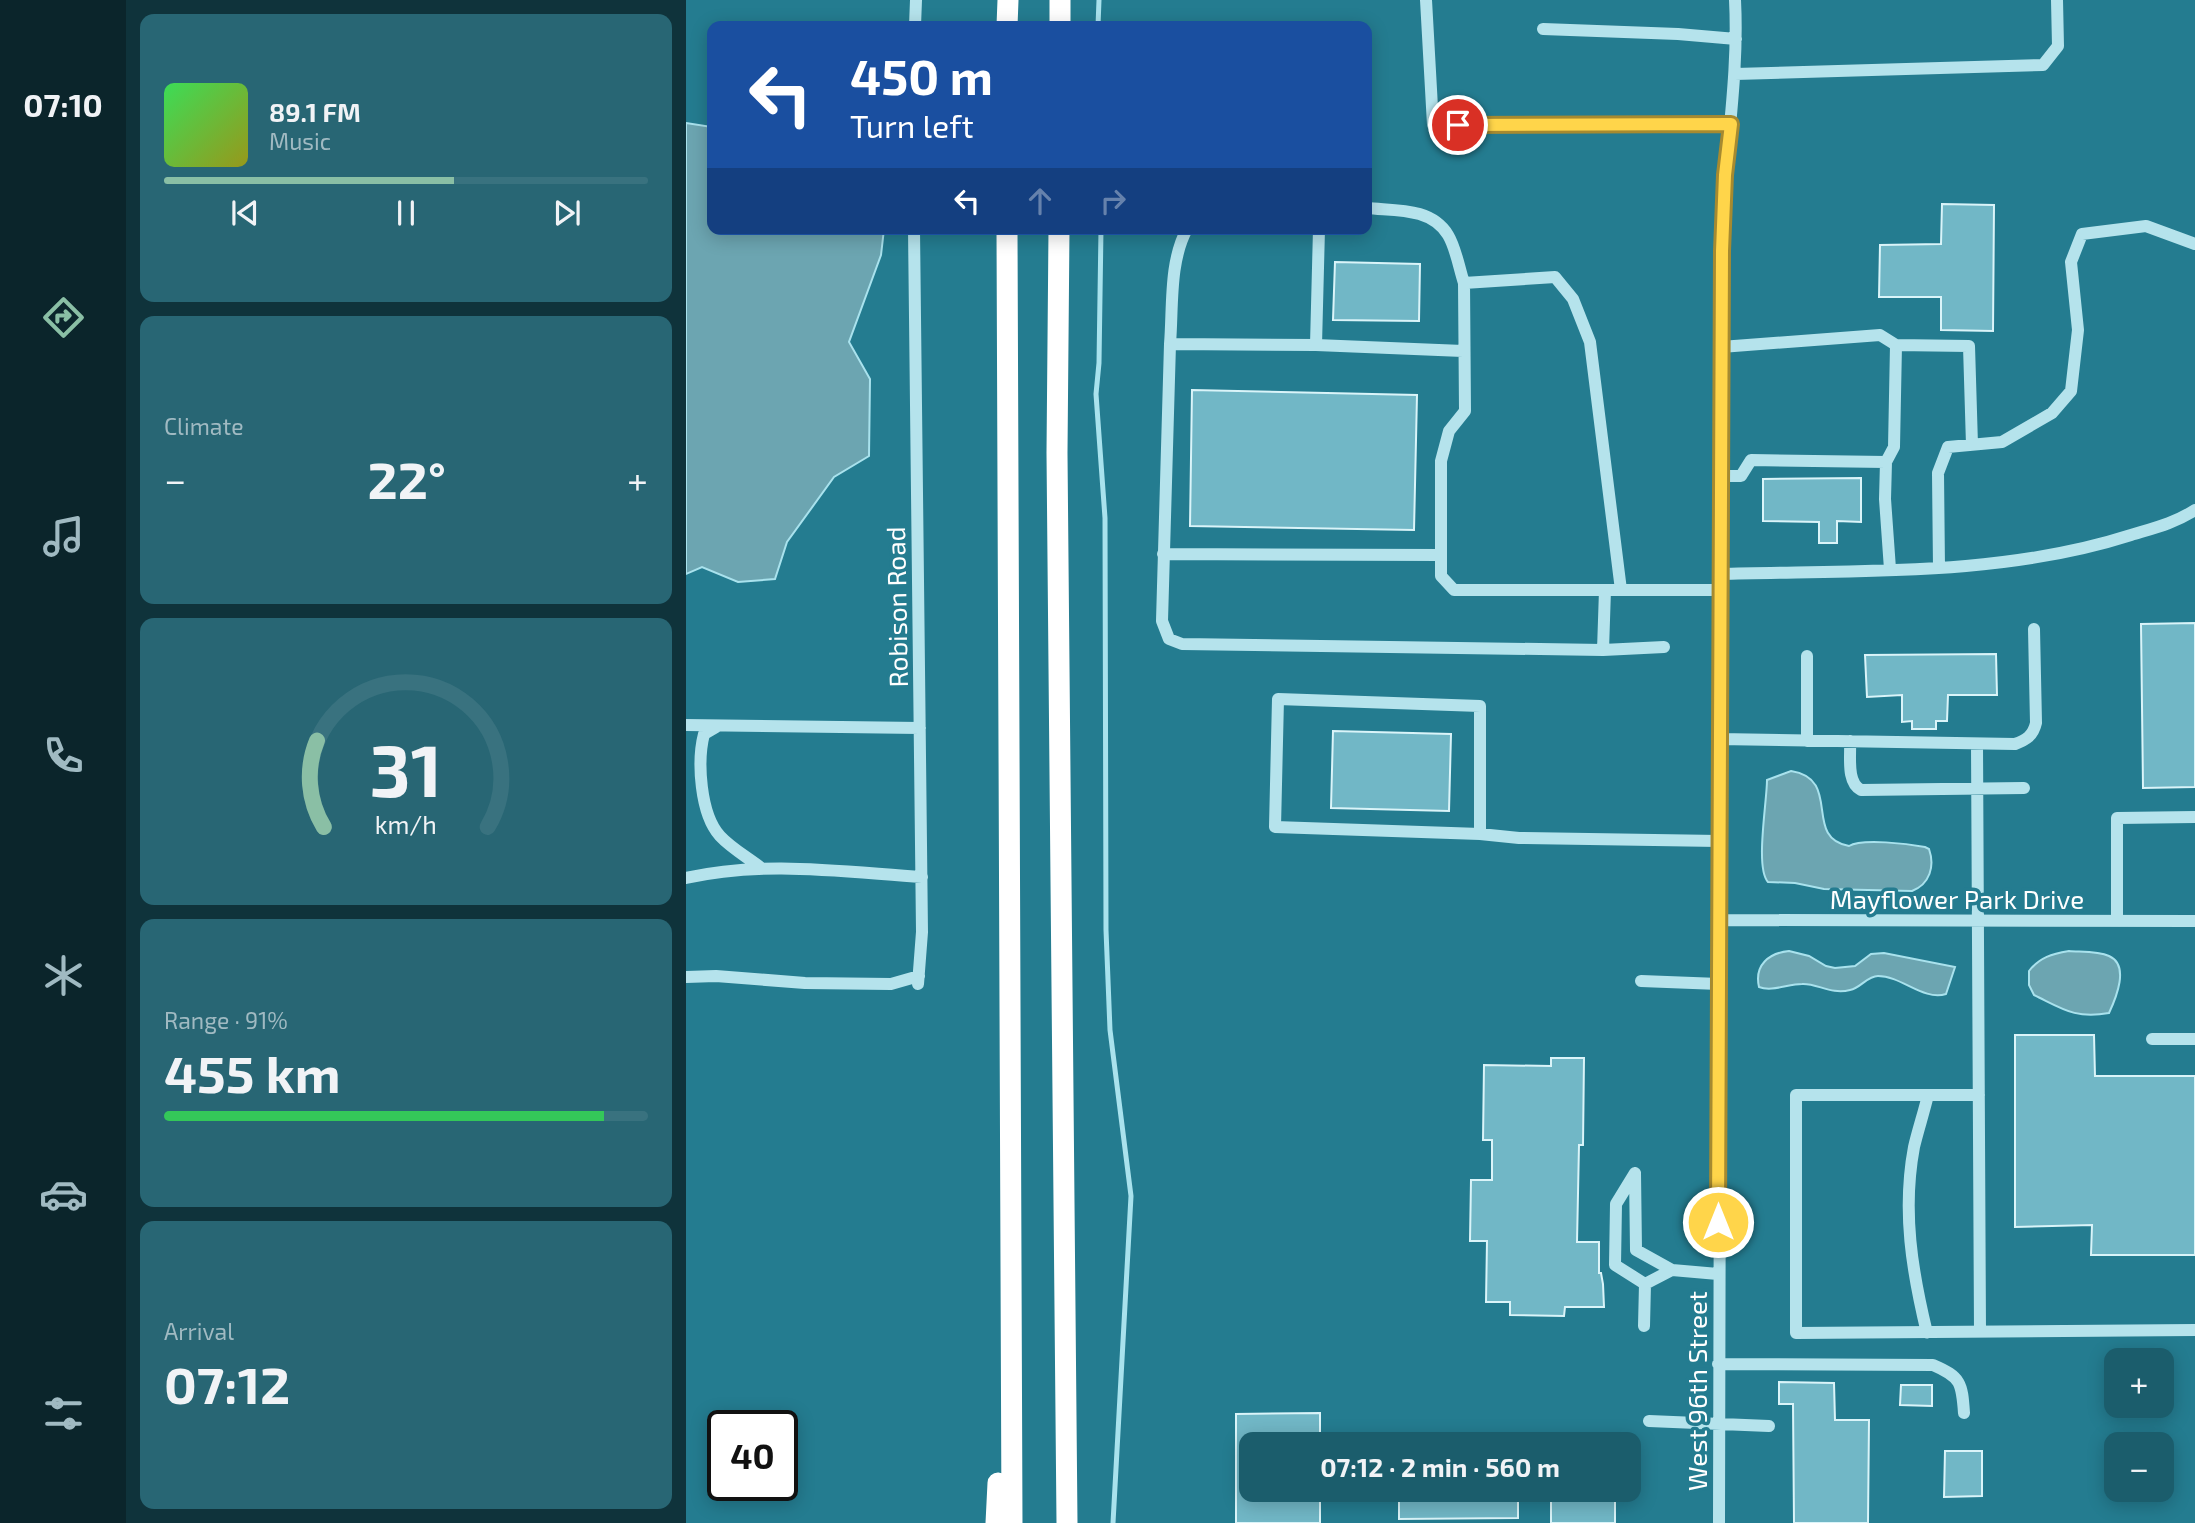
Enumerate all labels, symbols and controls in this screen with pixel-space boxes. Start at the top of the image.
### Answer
text: 450 m [850,46,993,105]
icon: left [735,49,826,140]
text: 07:10 [23,85,103,123]
pin [1428,95,1488,155]
text: 89.1 FM [269,96,361,127]
text: Turn left [850,106,974,144]
icon: arrive [1439,106,1477,144]
text: Music [269,127,331,155]
icon: left [948,182,986,220]
icon: ahead [1021,182,1059,220]
icon: right [1094,182,1132,220]
icon: previous [226,194,264,232]
icon: pause [387,194,425,232]
icon: next [548,194,586,232]
icon: directions [39,293,88,342]
text: Climate [164,412,244,440]
text: 22° [367,447,446,509]
text: − [164,456,186,502]
text: + [627,456,648,502]
icon: music [39,512,88,561]
street label: Robison Road [879,526,913,688]
text: 31 [370,725,442,813]
icon: phone [39,731,88,780]
text: km/h [375,809,437,839]
street label: Mayflower Park Drive [1830,883,2084,914]
icon: climate [39,951,88,1000]
text: Range · 91% [164,1006,288,1034]
text: 455 km [164,1041,341,1103]
icon: car [39,1170,88,1219]
position arrow [1681,1185,1755,1259]
street label: West 96th Street [1681,1291,1712,1491]
text: Arrival [164,1317,234,1345]
map controls [2104,1348,2174,1502]
button: + [2104,1348,2174,1418]
text: 07:12 [164,1352,290,1414]
icon: filters [39,1389,88,1438]
speed limit sign: 40 [707,1410,798,1501]
button: − [2104,1432,2174,1502]
text: 07:12 · 2 min · 560 m [1320,1451,1560,1482]

